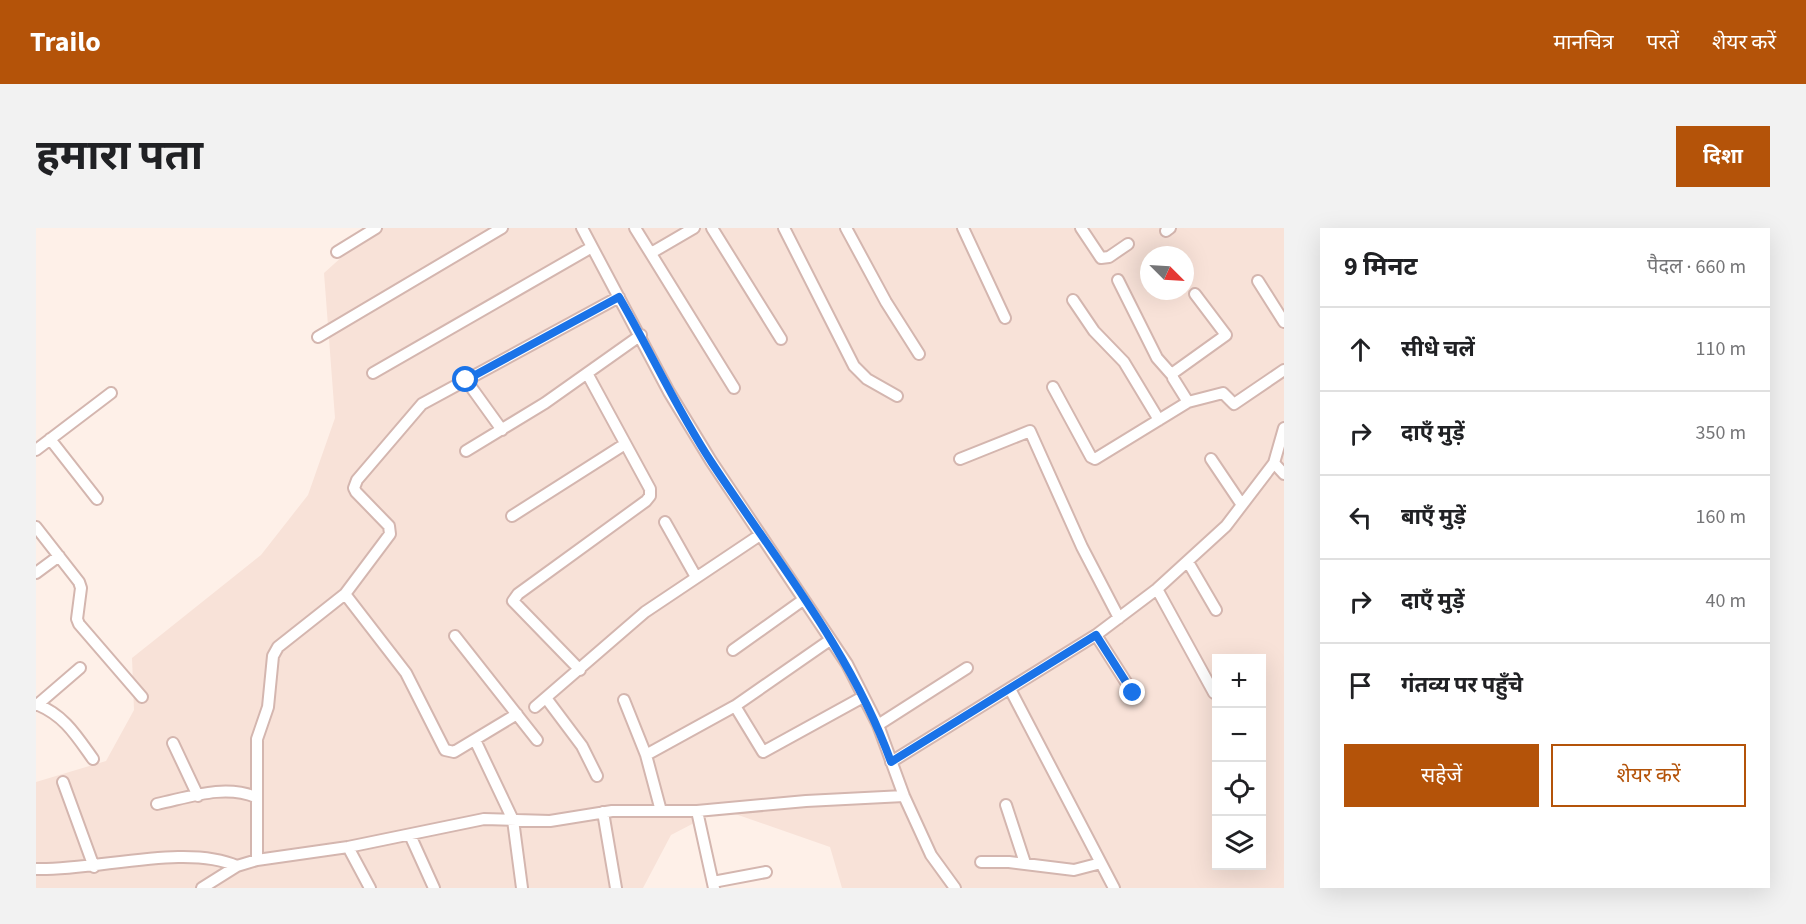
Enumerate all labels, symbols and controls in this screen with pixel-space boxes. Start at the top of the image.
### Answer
text: Trailo [30,22,101,62]
text: मानचित्र [1554,27,1614,57]
text: परतें [1647,27,1679,57]
text: शेयर करें [1712,27,1776,57]
text: हमारा पता [36,126,203,186]
button: दिशा [1676,126,1770,187]
north arrow [1140,246,1194,300]
text: 9 मिनट [1344,248,1418,285]
text: पैदल · 660 m [1647,253,1746,281]
icon: ahead [1344,333,1377,366]
text: सीधे चलें [1401,333,1475,365]
text: 110 m [1696,335,1746,363]
route start [452,366,478,392]
icon: right [1344,417,1377,450]
text: दाएँ मुड़ें [1401,417,1464,449]
text: 350 m [1696,419,1746,447]
icon: left [1344,501,1377,534]
text: बाएँ मुड़ें [1401,501,1466,533]
text: 160 m [1696,503,1746,531]
icon: right [1344,585,1377,618]
text: दाएँ मुड़ें [1401,585,1464,617]
text: 40 m [1706,587,1746,615]
map controls [1212,654,1266,870]
button: + [1212,654,1266,708]
icon: arrive [1344,669,1377,702]
text: गंतव्य पर पहुँचे [1401,669,1523,701]
route end [1119,679,1145,705]
button: − [1212,708,1266,762]
button: सहेजें [1344,744,1539,807]
button: शेयर करें [1551,744,1746,807]
button: locate [1212,762,1266,816]
button: layers [1212,816,1266,870]

